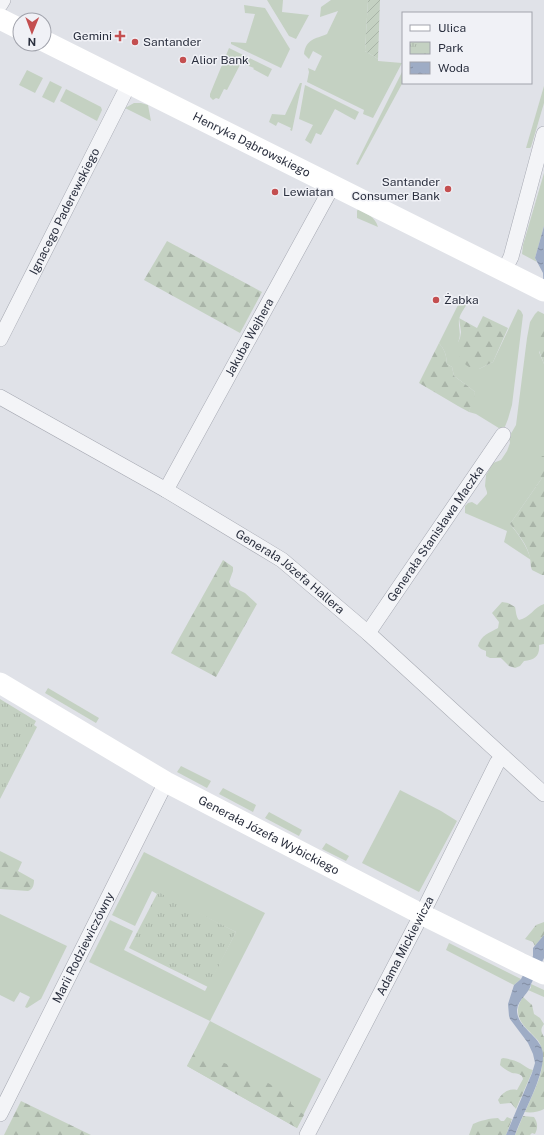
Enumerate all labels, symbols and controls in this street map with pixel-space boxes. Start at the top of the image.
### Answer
north arrow [12,12,52,52]
legend [402,12,532,84]
text: Ulica [438,21,466,35]
place label: Gemini [73,29,112,43]
marker: Gemini [115,31,125,41]
place label: Santander [143,35,201,49]
text: N [27,36,36,48]
marker: Santander [130,37,140,47]
text: Park [438,41,464,55]
place label: Alior Bank [191,53,249,67]
marker: Alior Bank [178,55,188,65]
text: Woda [438,61,469,75]
street label: Henryka Dąbrowskiego [190,109,313,180]
street label: Ignacego Paderewskiego [27,146,102,277]
place label: Santander Consumer Bank [352,175,440,203]
marker: Santander Consumer Bank [443,184,453,194]
place label: Lewiatan [283,185,333,199]
marker: Lewiatan [270,187,280,197]
place label: Żabka [444,293,479,307]
marker: Żabka [431,295,441,305]
street label: Jakuba Wejhera [222,296,277,379]
street label: Generała Stanisława Maczka [384,463,487,604]
street label: Generała Józefa Hallera [233,527,347,617]
street label: Generała Józefa Wybickiego [196,793,342,878]
street label: Marii Rodziewiczówny [50,889,117,1005]
street label: Adama Mickiewicza [374,894,437,998]

